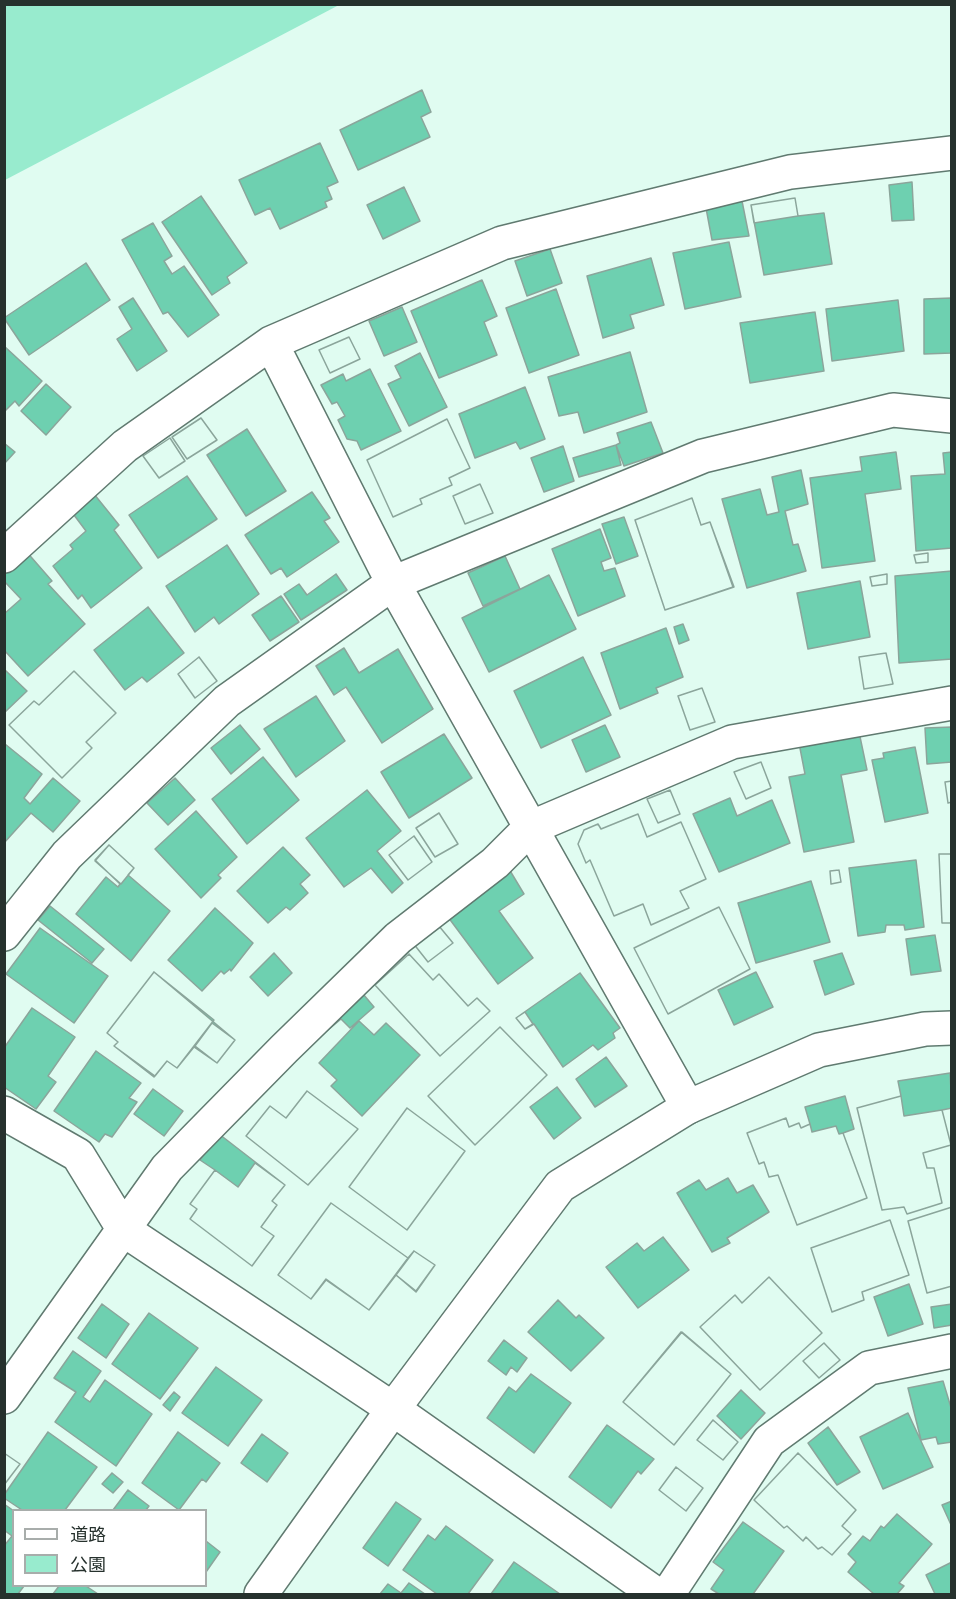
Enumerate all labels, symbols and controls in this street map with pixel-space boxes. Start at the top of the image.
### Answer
legend [12,1509,207,1587]
text: 道路 [70,1521,106,1548]
text: 公園 [70,1551,106,1578]

